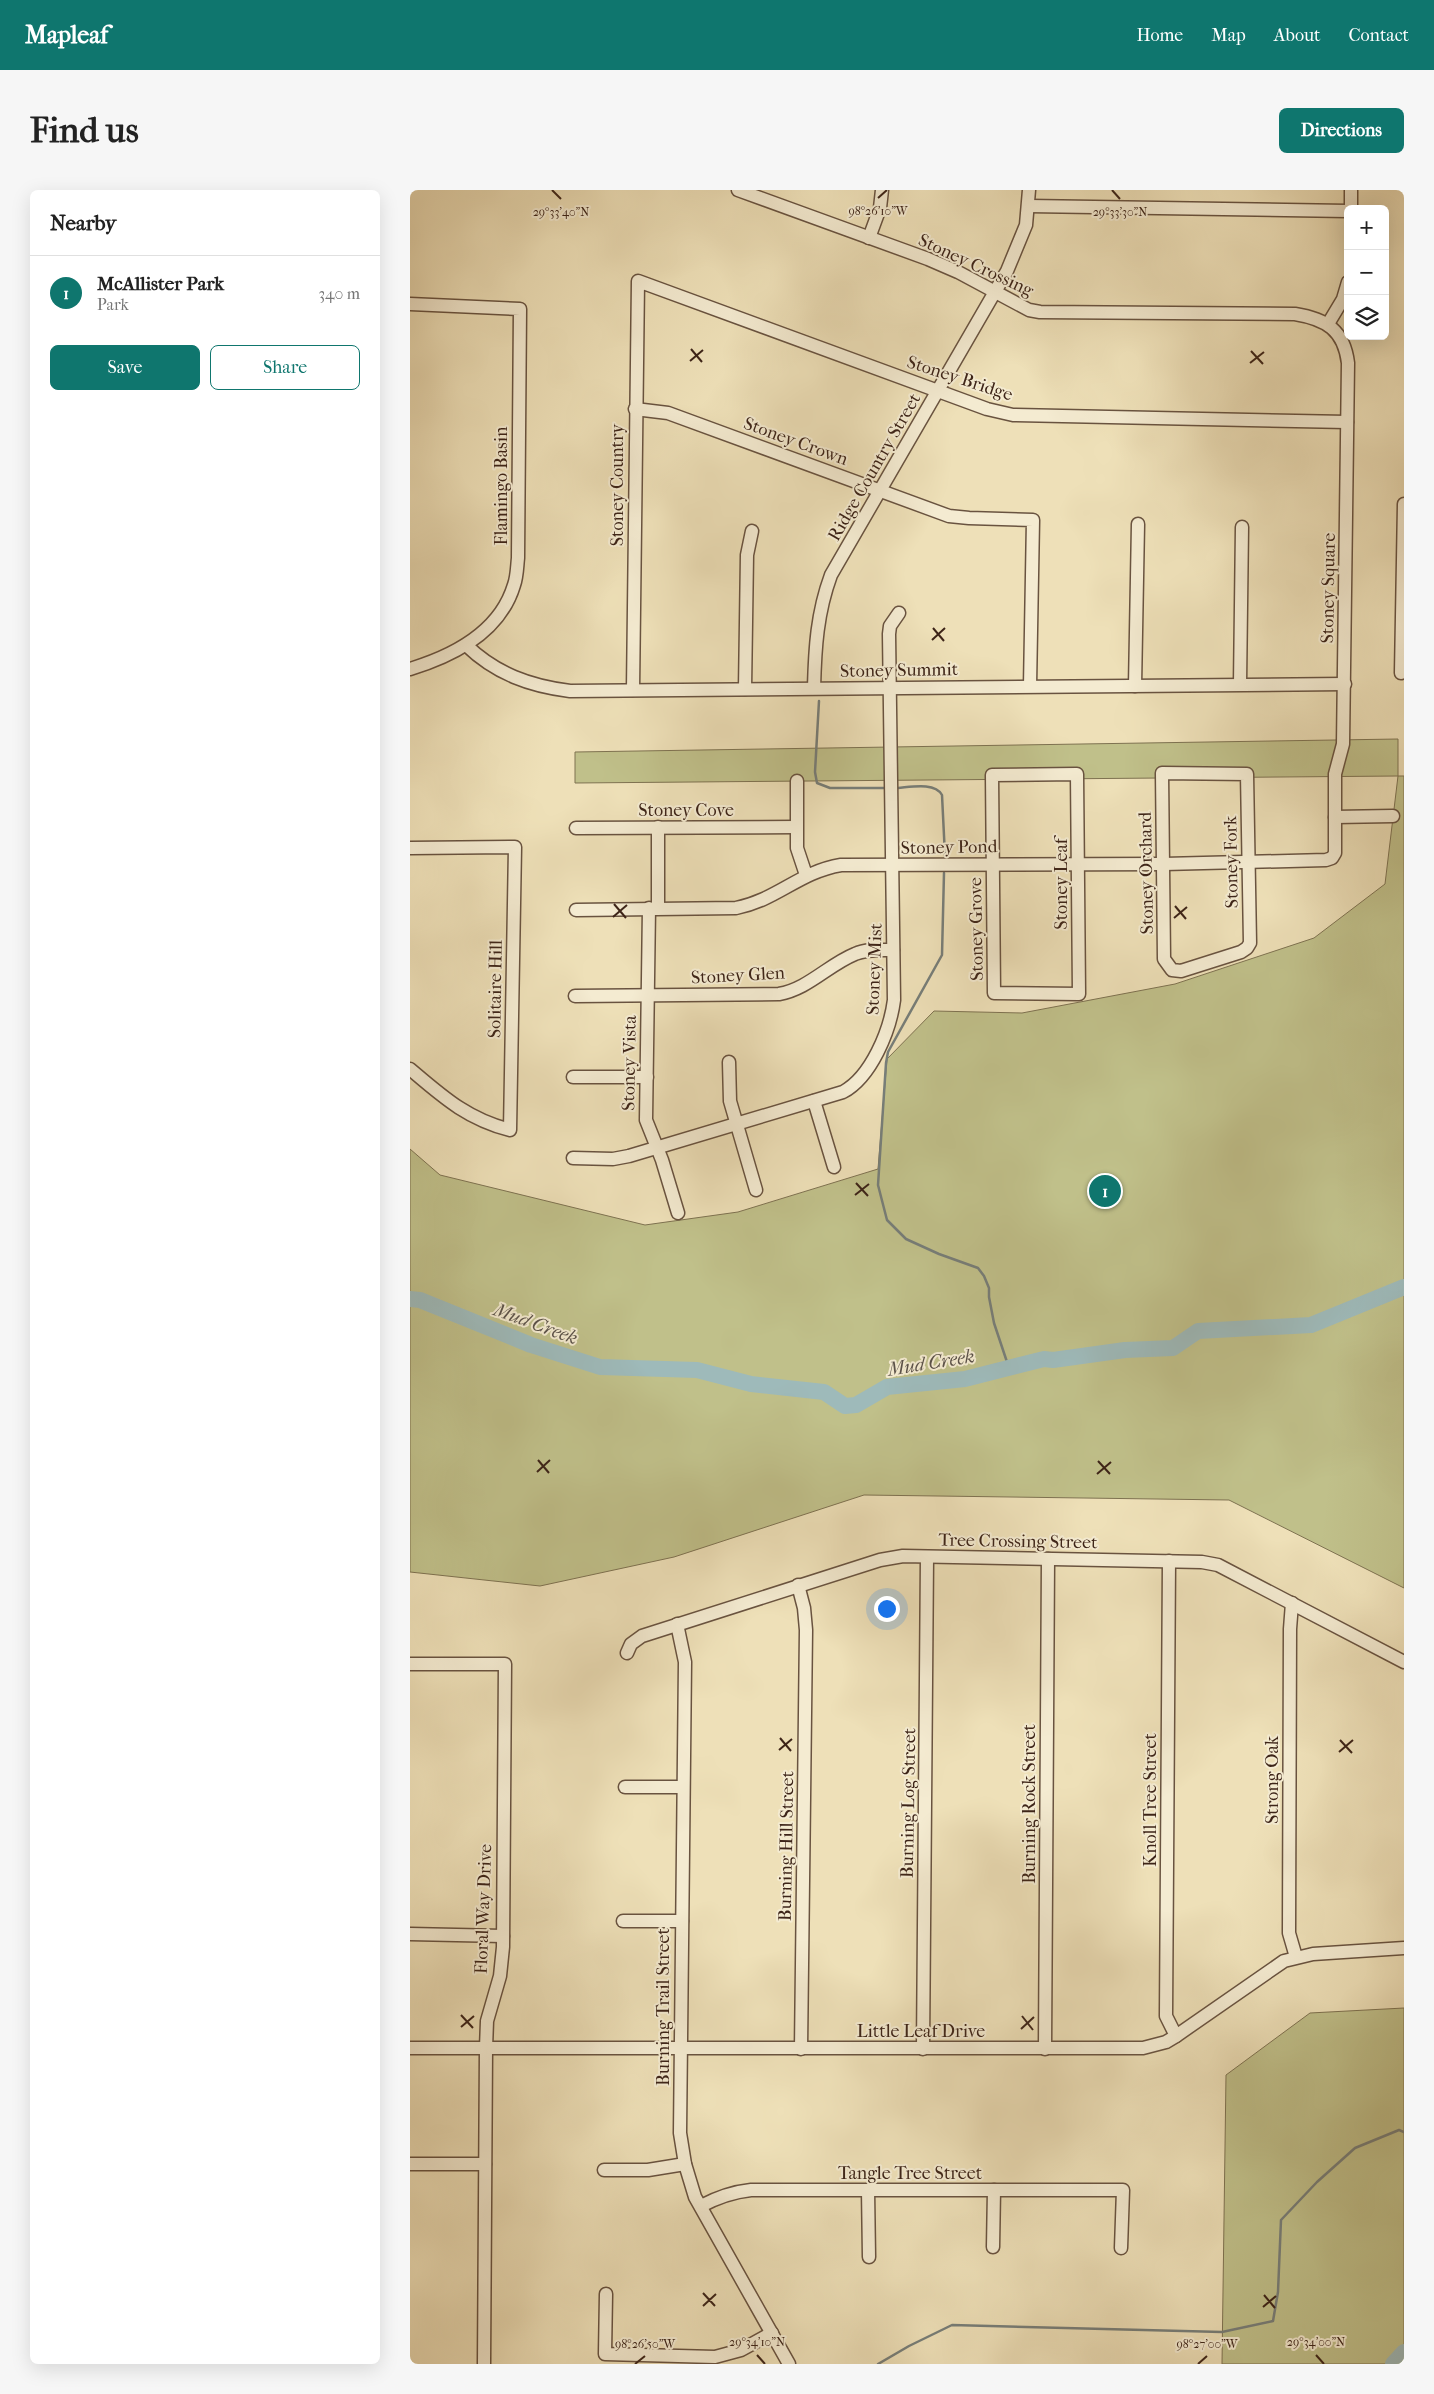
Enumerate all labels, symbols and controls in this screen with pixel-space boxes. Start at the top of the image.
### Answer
text: Mapleaf [25,21,108,49]
text: Home [1136,25,1183,46]
text: Map [1211,25,1246,46]
text: About [1274,25,1320,46]
text: Contact [1348,25,1409,46]
button: Directions [1279,108,1404,153]
text: Find us [30,110,139,151]
text: 98°26'10"W [848,204,909,218]
text: 29°33'40"N [533,205,589,219]
text: 29°33'30"N [1093,205,1147,219]
map controls [1344,205,1389,340]
button: + [1344,205,1389,250]
text: Nearby [50,211,116,235]
street label: Stoney Crossing [915,230,1037,301]
button: − [1344,250,1389,295]
text: McAllister Park [97,273,224,295]
text: 1 [63,284,69,303]
text: 340 m [318,284,360,303]
text: Park [97,295,129,314]
button: layers [1344,295,1389,340]
button: Save [50,345,200,390]
button: Share [210,345,360,390]
street label: Stoney Bridge [904,351,1016,405]
street label: Ridge Country Street [824,389,926,545]
street label: Stoney Crown [741,413,851,470]
street label: Stoney Country [607,422,628,546]
street label: Flamingo Basin [491,426,512,545]
street label: Stoney Square [1317,532,1340,644]
street label: Stoney Summit [840,659,959,682]
street label: Stoney Cove [638,800,734,821]
street label: Stoney Orchard [1135,811,1158,934]
street label: Stoney Fork [1220,815,1243,908]
street label: Stoney Leaf [1051,834,1072,930]
street label: Stoney Pond [900,836,998,859]
street label: Stoney Grove [965,877,988,981]
street label: Stoney Mist [862,922,887,1015]
street label: Solitaire Hill [484,940,507,1038]
street label: Stoney Glen [690,963,786,988]
street label: Stoney Vista [618,1014,641,1111]
pin: 1 [1089,1172,1121,1210]
water label: Mud Creek [489,1298,581,1349]
water label: Mud Creek [884,1345,976,1381]
street label: Tree Crossing Street [938,1530,1098,1553]
your location [874,1596,900,1622]
street label: Burning Rock Street [1019,1724,1040,1884]
street label: Burning Log Street [897,1727,920,1878]
street label: Knoll Tree Street [1140,1732,1161,1867]
street label: Strong Oak [1262,1735,1283,1824]
street label: Burning Hill Street [775,1770,798,1921]
street label: Floral Way Drive [471,1843,496,1975]
street label: Burning Trail Street [653,1928,674,2086]
street label: Little Leaf Drive [857,2021,985,2042]
street label: Tangle Tree Street [838,2163,983,2184]
text: 29°34'10"N [729,2335,785,2349]
text: 29°34'00"N [1287,2335,1345,2349]
text: 98°26'50"W [615,2337,676,2351]
text: 98°27'00"W [1177,2337,1239,2351]

